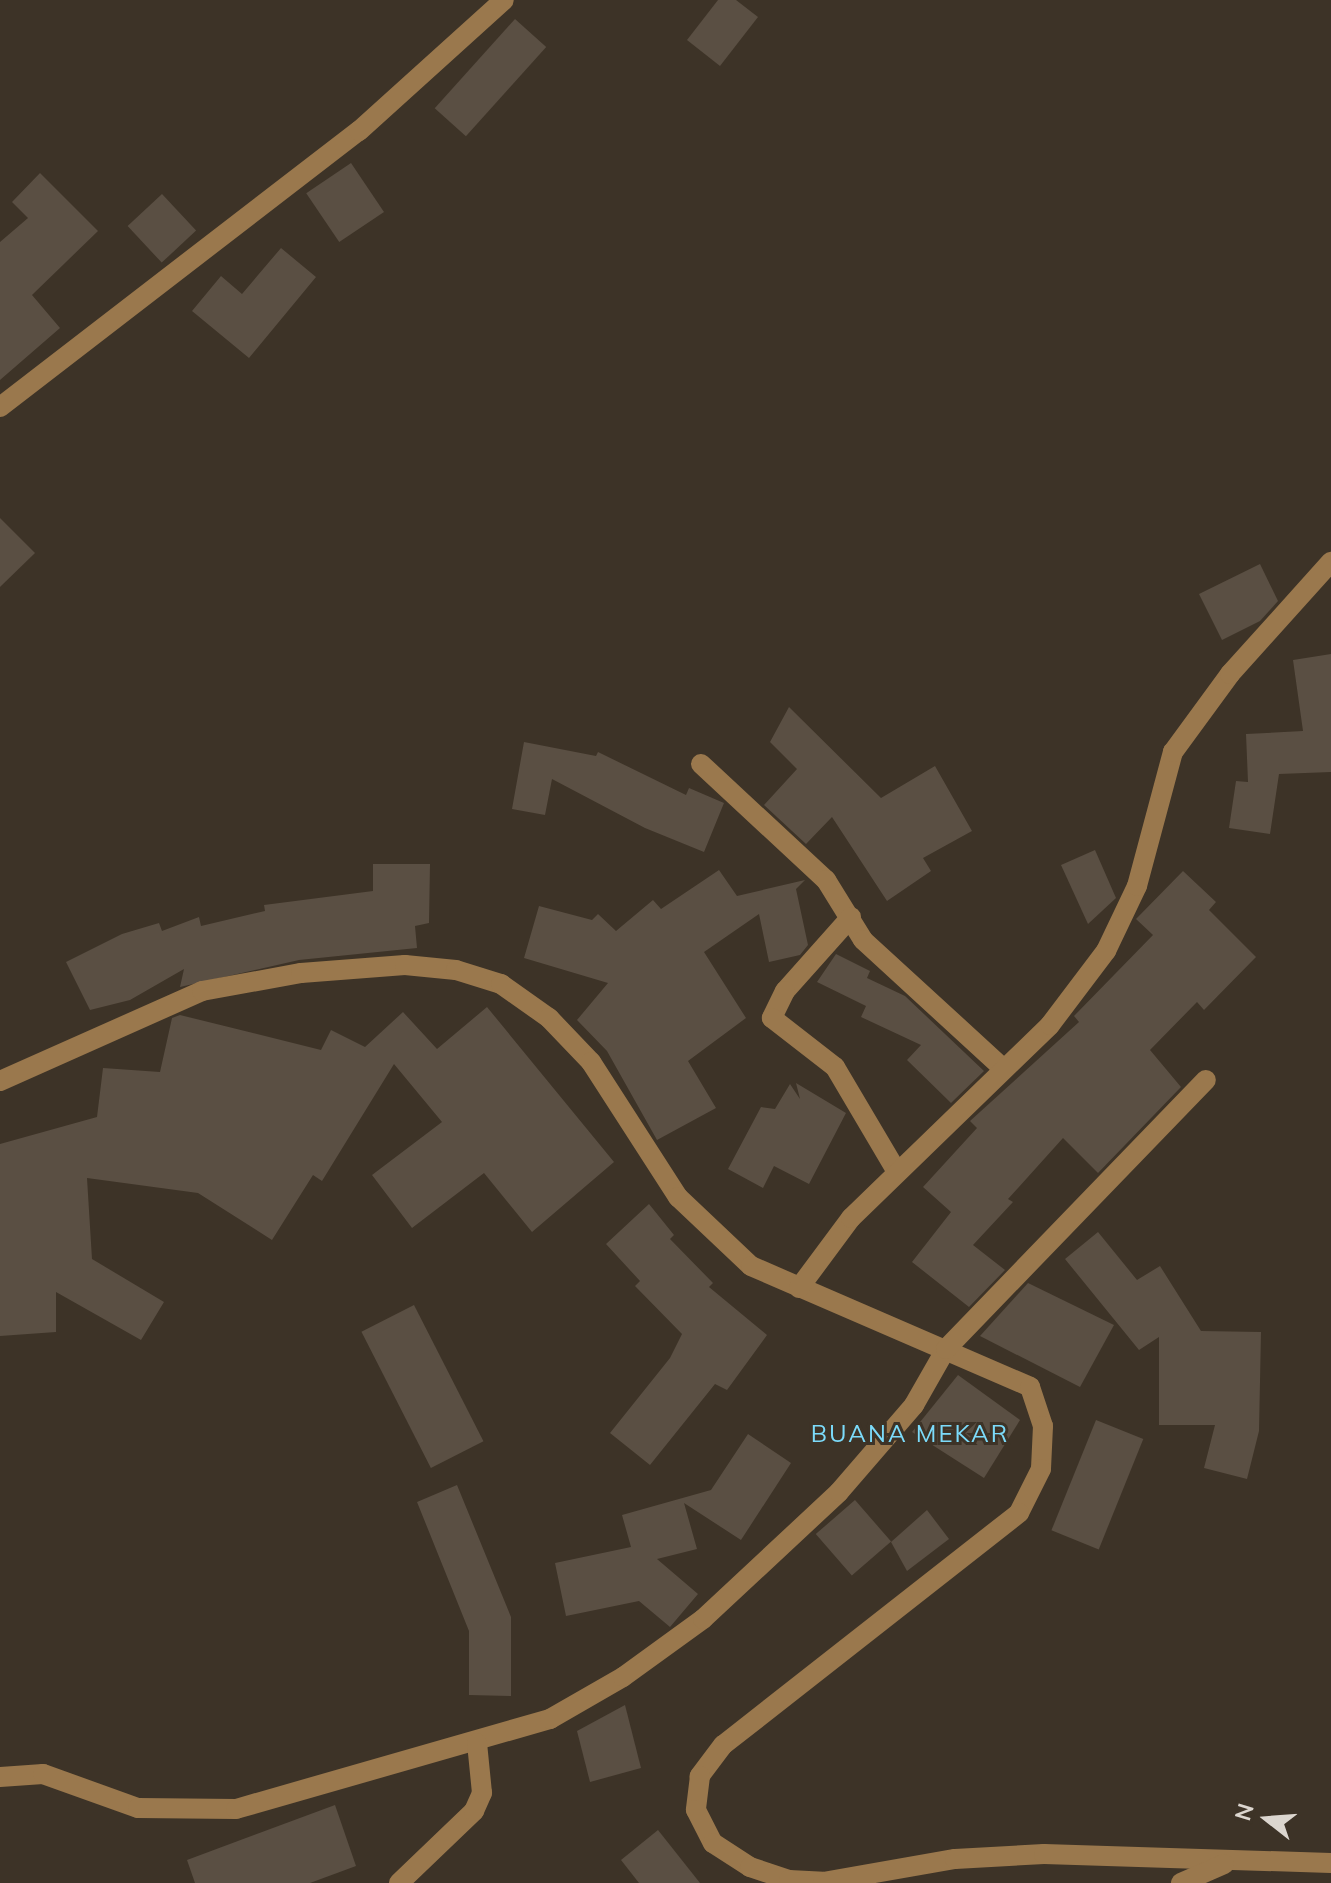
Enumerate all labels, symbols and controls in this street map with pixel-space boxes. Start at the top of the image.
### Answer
district label: BUANA MEKAR [811,1420,1009,1448]
north arrow [1227,1779,1307,1859]
text: N [1228,1800,1260,1824]

